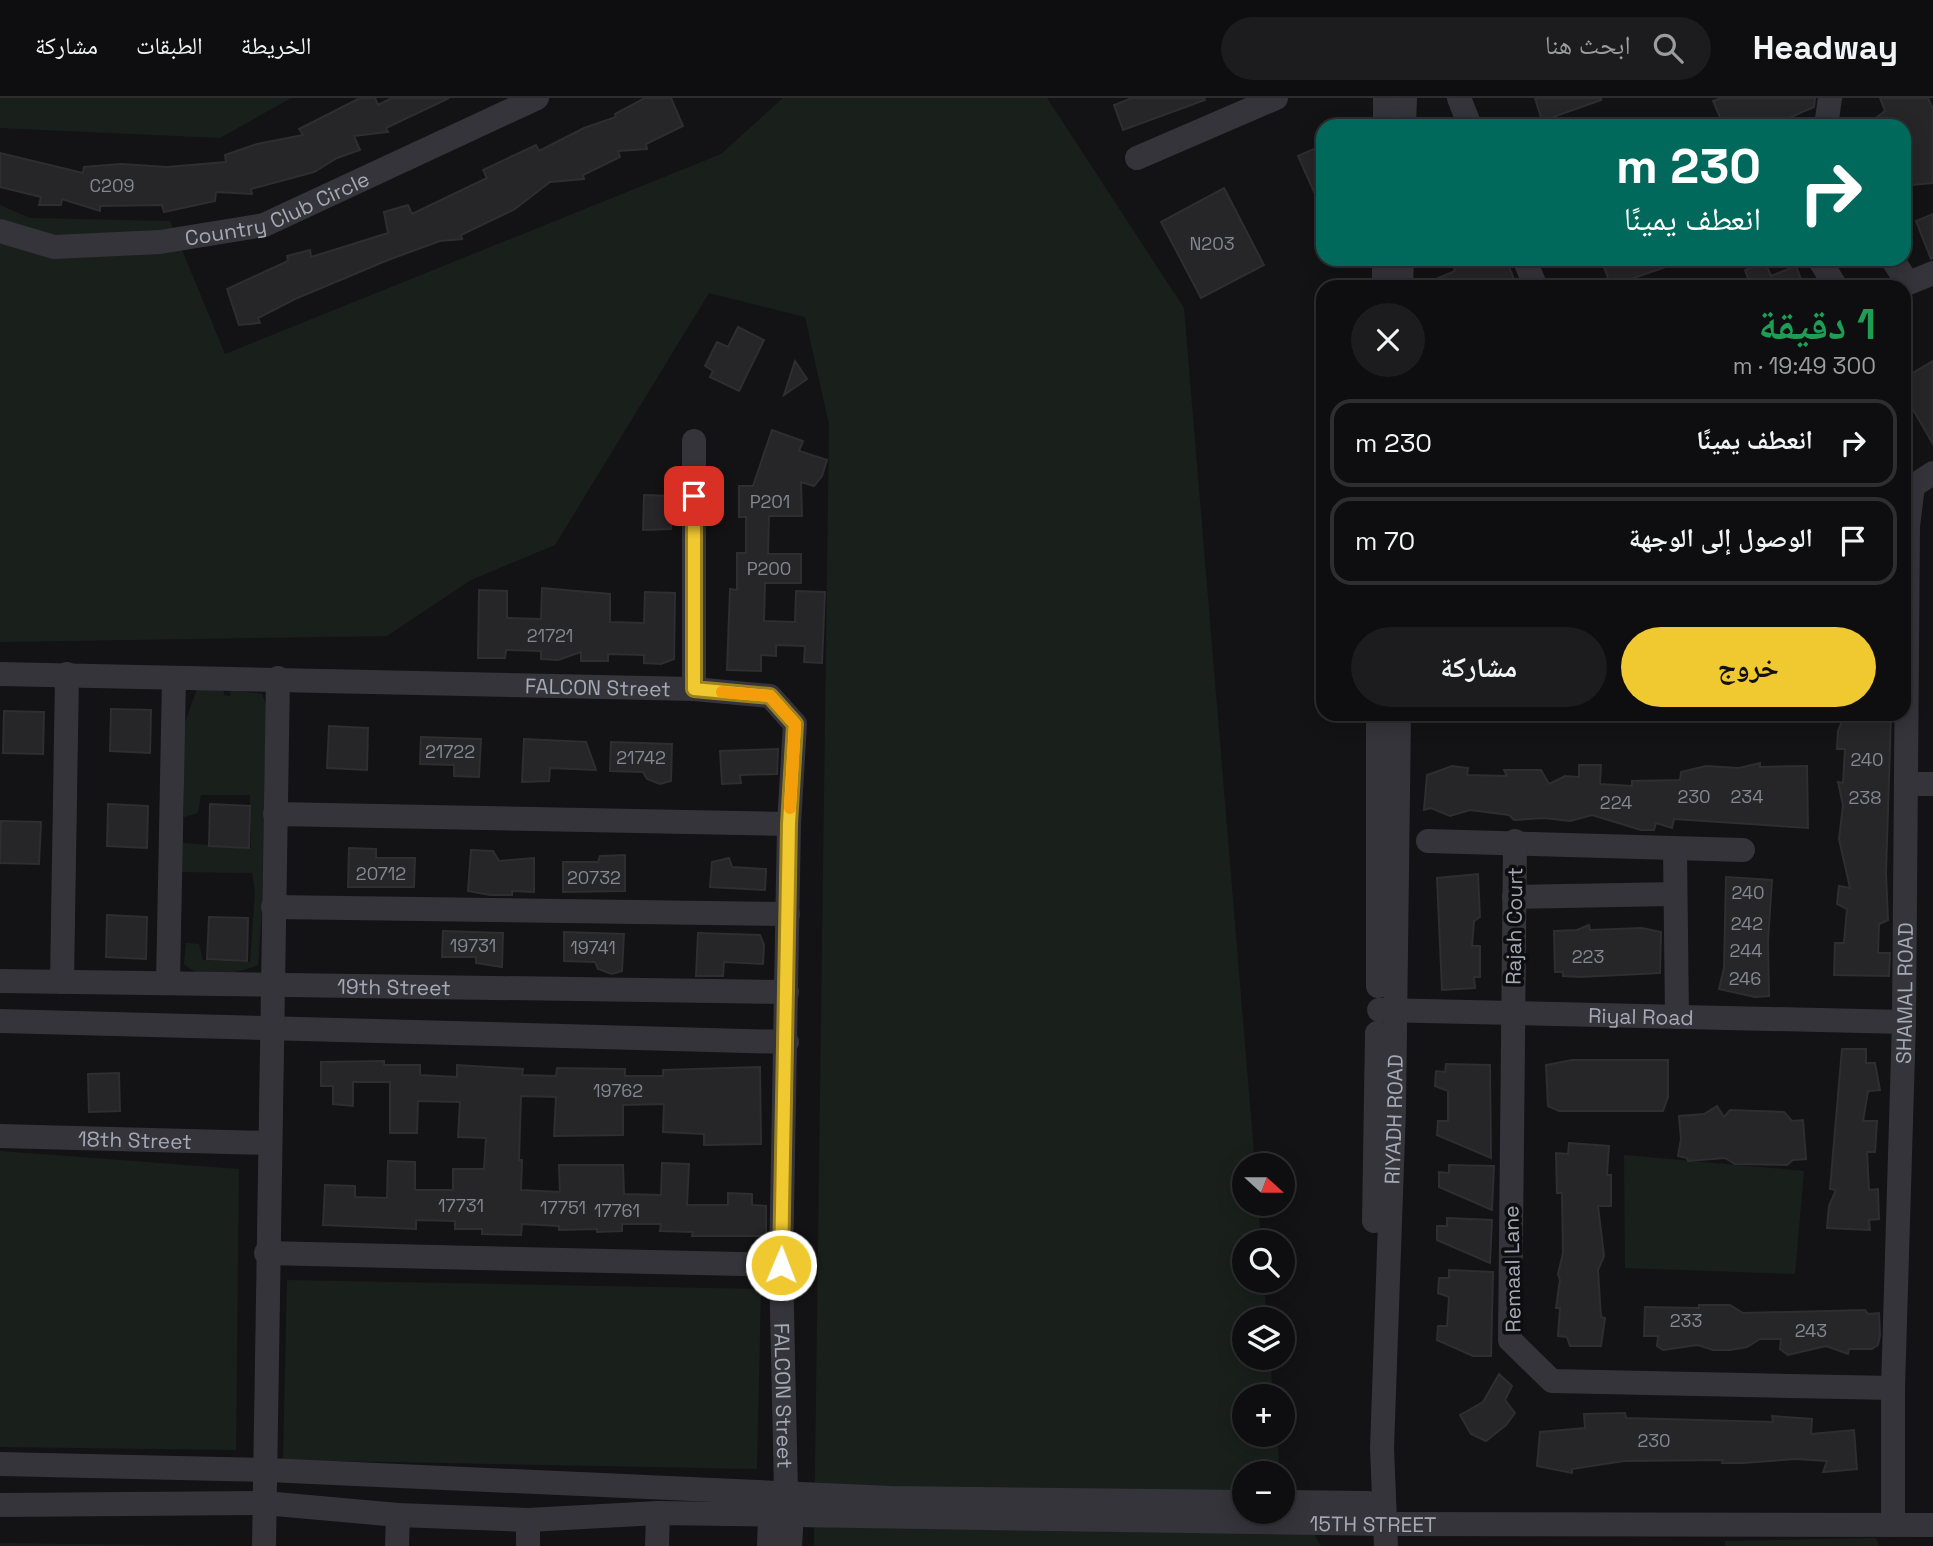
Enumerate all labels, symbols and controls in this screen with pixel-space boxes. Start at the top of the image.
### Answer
search box [1221,17,1711,80]
text: Headway [1753,27,1898,69]
text: ابحث هنا [1545,28,1631,62]
icon: search [1649,29,1687,67]
text: مشاركة [35,30,98,61]
text: الطبقات [136,30,203,61]
text: الخريطة [241,30,311,61]
text: 230 m [1616,135,1761,197]
icon: right [1785,147,1876,238]
street label: Country Club Circle [183,164,373,251]
house number: C209 [90,174,134,197]
text: انعطف يمينًا [1624,199,1761,239]
house number: N203 [1189,232,1235,255]
text: 1 دقيقة [1758,298,1876,351]
button: close [1351,303,1425,377]
text: 300 m · 19:49 [1733,351,1876,381]
text: انعطف يمينًا [1696,423,1813,457]
icon: right [1834,424,1872,462]
text: 230 m [1355,426,1432,460]
pin [664,466,724,526]
icon: arrive [675,477,713,515]
house number: P201 [750,490,790,513]
text: الوصول إلى الوجهة [1629,521,1813,555]
icon: arrive [1834,522,1872,560]
text: 70 m [1355,524,1415,558]
house number: P200 [747,557,791,580]
house number: 21721 [527,624,573,647]
button: مشاركة [1351,627,1607,707]
button: خروج [1621,627,1876,707]
street label: FALCON Street [525,672,671,702]
house number: 21722 [425,740,475,763]
house number: 21742 [616,746,666,769]
house number: 240 [1850,748,1884,771]
house number: 230 [1677,785,1711,808]
house number: 234 [1731,785,1763,808]
house number: 238 [1849,786,1881,809]
house number: 224 [1600,791,1632,814]
house number: 20712 [356,862,406,885]
house number: 20732 [567,866,621,889]
street label: Rajah Court [1499,867,1529,985]
house number: 240 [1731,881,1765,904]
house number: 242 [1731,912,1763,935]
street label: SHAMAL ROAD [1889,922,1918,1065]
house number: 19731 [450,934,496,957]
house number: 19741 [570,936,616,959]
house number: 244 [1730,939,1762,962]
house number: 223 [1572,945,1604,968]
house number: 246 [1729,967,1761,990]
street label: 19th Street [337,972,451,1001]
street label: Riyal Road [1588,1001,1694,1031]
street label: RIYADH ROAD [1378,1054,1408,1185]
house number: 19762 [593,1079,643,1102]
street label: 18th Street [78,1125,192,1154]
north arrow [1232,1153,1295,1216]
map controls [1232,1153,1295,1524]
house number: 17731 [438,1194,484,1217]
house number: 17751 [540,1196,586,1219]
house number: 17761 [594,1199,640,1222]
street label: Remaal Lane [1497,1205,1527,1333]
position arrow [744,1228,818,1302]
button: search [1232,1230,1295,1293]
button: layers [1232,1307,1295,1370]
house number: 233 [1670,1309,1702,1332]
house number: 243 [1795,1319,1827,1342]
street label: FALCON Street [769,1322,799,1469]
button: + [1232,1384,1295,1447]
house number: 230 [1637,1429,1671,1452]
button: − [1232,1461,1295,1524]
street label: 15TH STREET [1309,1509,1437,1538]

